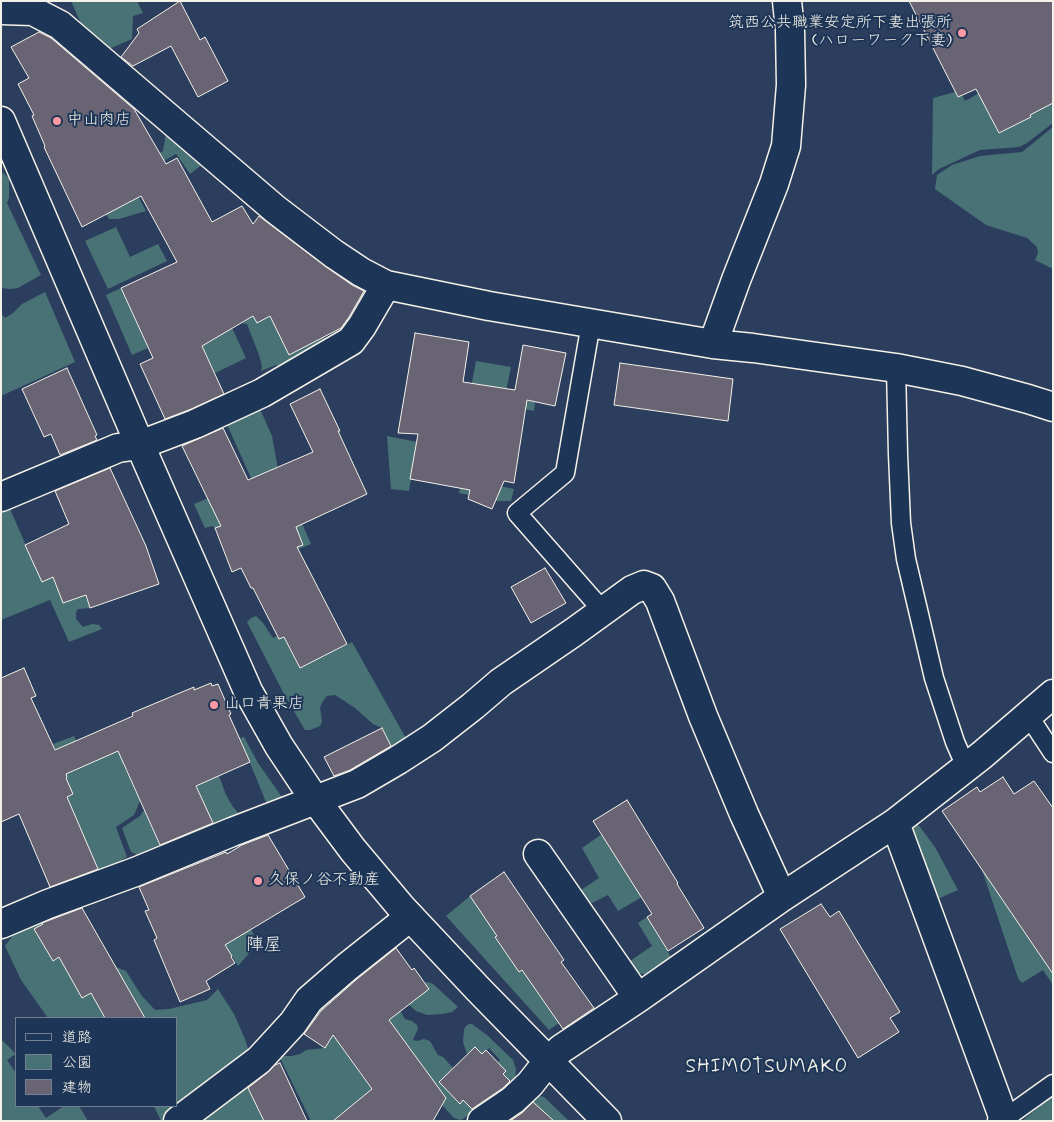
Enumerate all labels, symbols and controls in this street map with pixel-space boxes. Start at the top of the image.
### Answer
place label: 筑西公共職業安定所下妻出張所 (ハローワーク下妻) [728,14,952,52]
marker: 筑西公共職業安定所下妻出張所 (ハローワーク下妻) [956,27,968,39]
place label: 中山肉店 [67,111,131,131]
marker: 中山肉店 [51,115,63,127]
place label: 山口青果店 [224,695,304,715]
marker: 山口青果店 [208,699,220,711]
place label: 久保ノ谷不動産 [268,871,380,891]
marker: 久保ノ谷不動産 [252,875,264,887]
district label: 陣屋 [246,935,282,957]
legend [15,1017,178,1107]
text: 道路 [62,1028,92,1048]
text: 公園 [62,1053,92,1073]
district label: SHIMOTSUMAKO [687,1057,847,1079]
text: 建物 [62,1078,92,1098]

